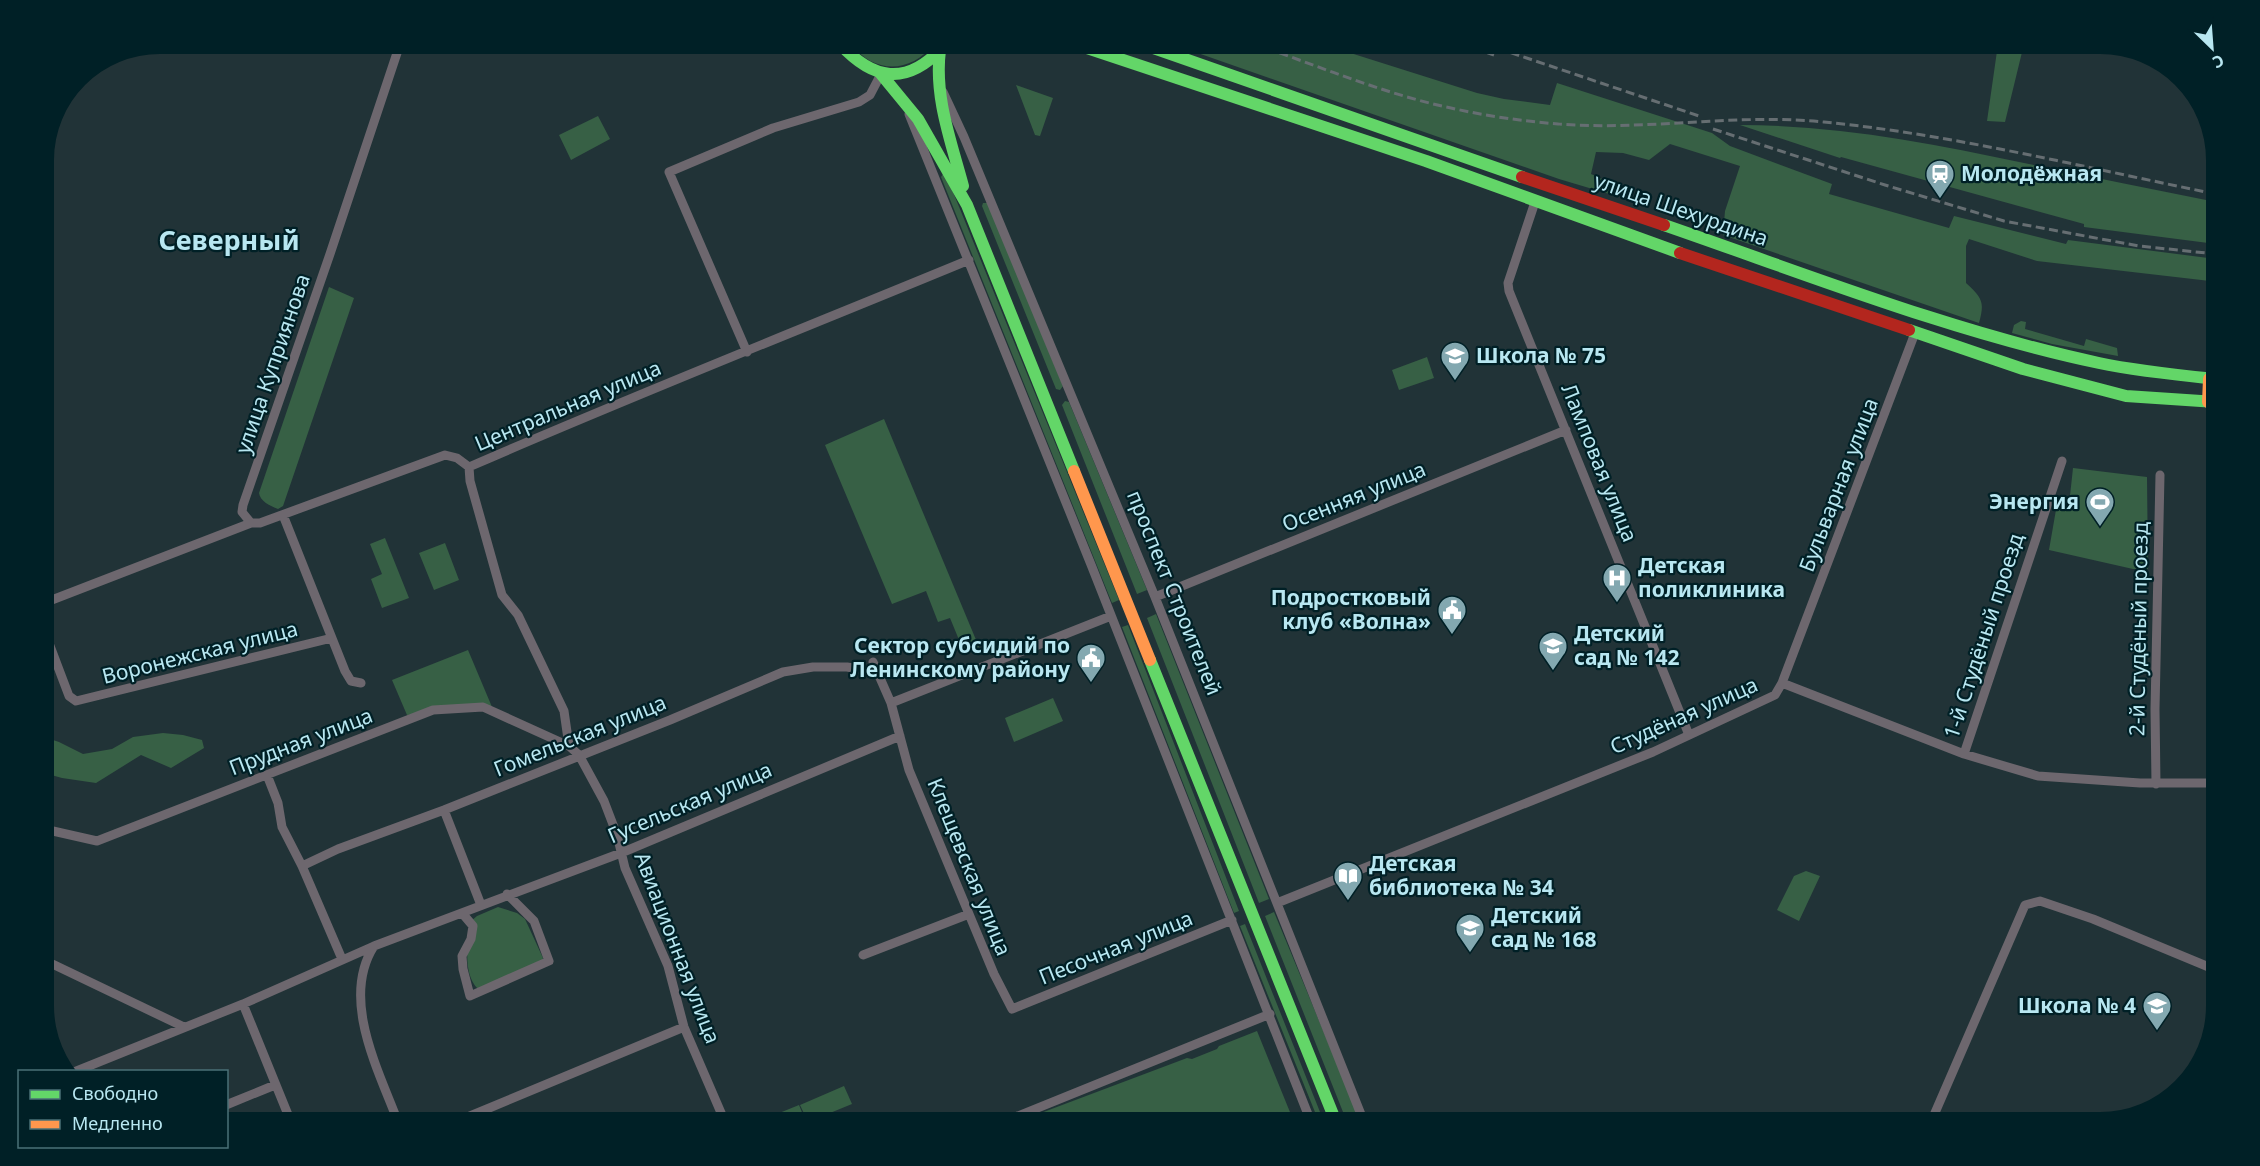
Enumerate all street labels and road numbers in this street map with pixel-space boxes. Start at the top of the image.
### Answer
street label: улица Шехурдина [1591,166,1772,252]
street label: улица Куприянова [228,270,316,457]
street label: Центральная улица [470,353,665,457]
street label: Ламповая улица [1555,379,1644,546]
street label: Бульварная улица [1792,394,1884,576]
street label: Осенняя улица [1278,454,1430,538]
street label: проспект Строителей [1121,486,1229,699]
street label: 2-й Студёный проезд [2122,521,2154,736]
street label: 1-й Студёный проезд [1937,529,2030,742]
street label: Воронежская улица [99,614,301,690]
street label: Студёная улица [1605,670,1762,760]
street label: Гомельская улица [489,688,670,782]
street label: Прудная улица [225,701,376,781]
street label: Гусельская улица [603,755,776,849]
street label: Клещевская улица [922,774,1018,960]
street label: Авиационная улица [629,848,727,1047]
street label: Песочная улица [1035,903,1197,991]

